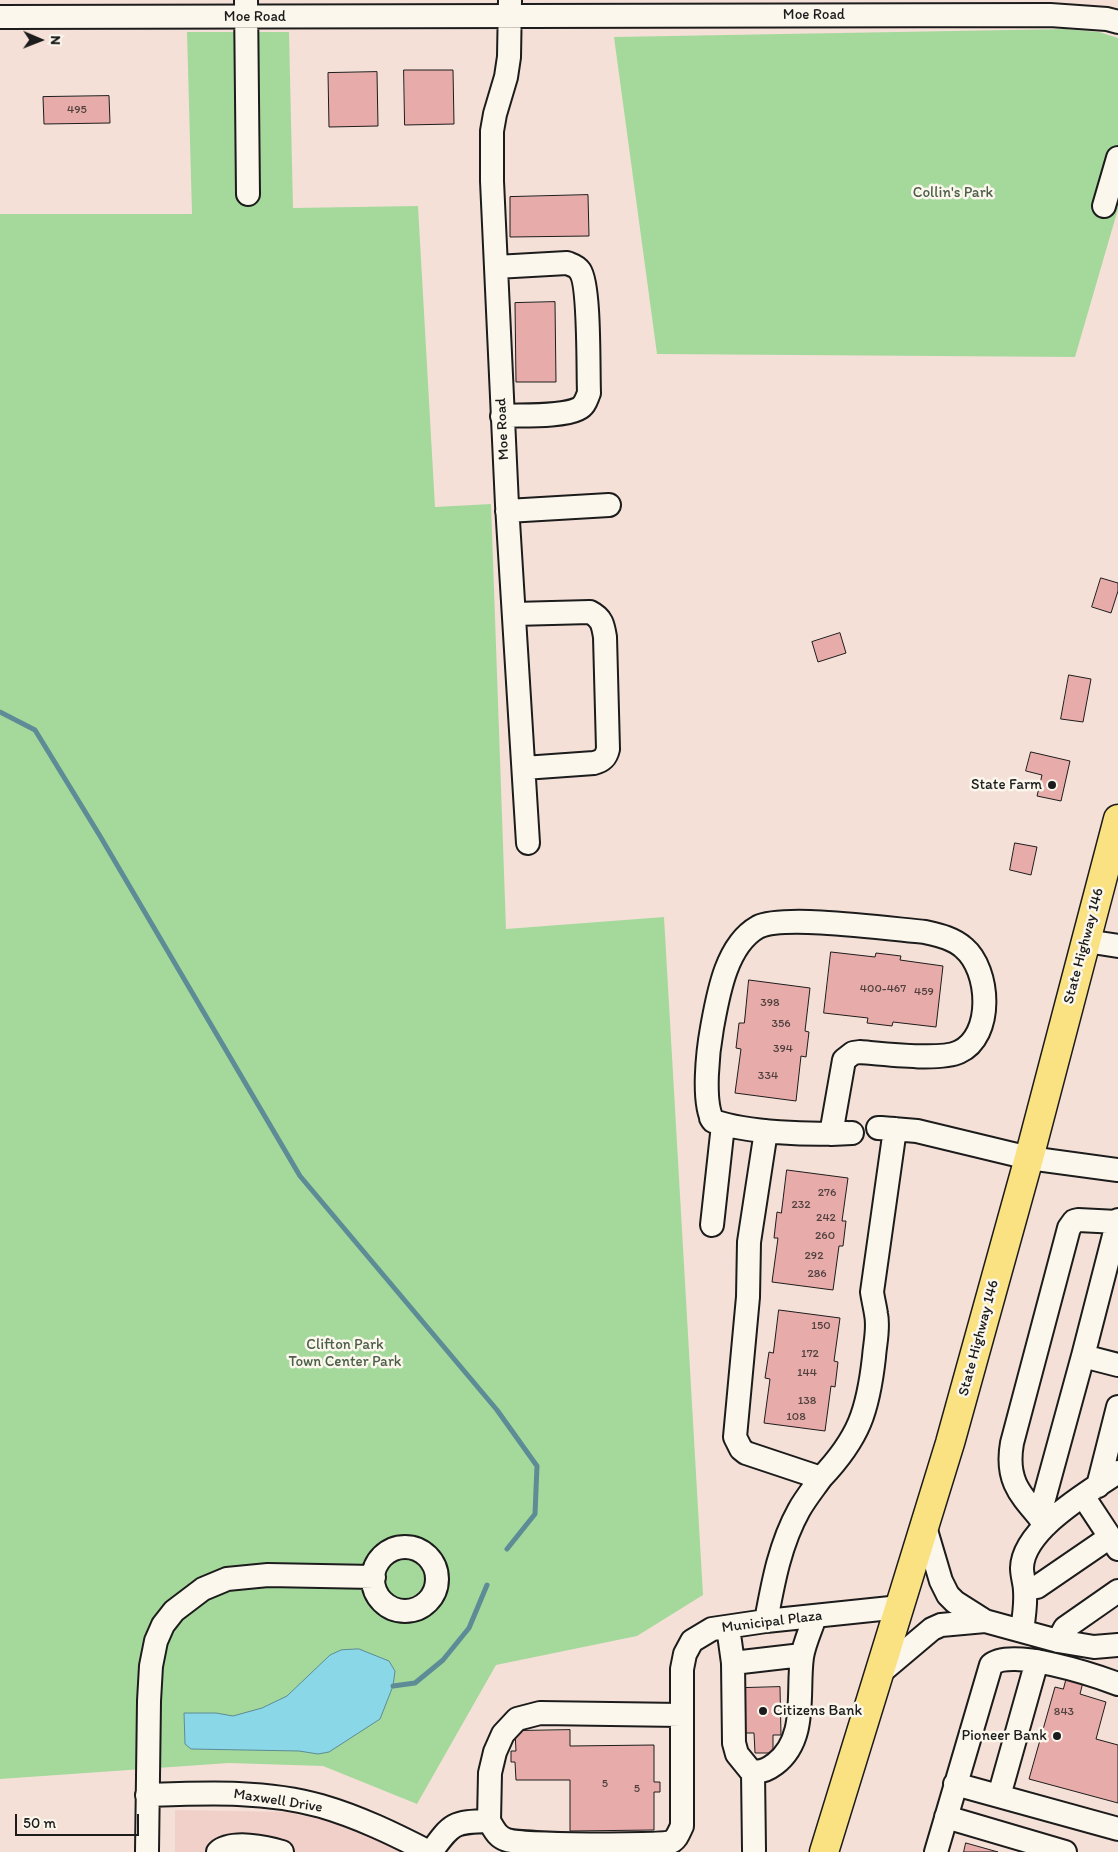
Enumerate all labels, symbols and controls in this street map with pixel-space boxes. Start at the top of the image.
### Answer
street label: Moe Road [783,6,845,24]
street label: Moe Road [224,8,286,26]
north arrow [15,15,65,65]
text: N [47,35,64,45]
house number: 495 [67,103,87,117]
park label: Collin's Park [913,184,993,202]
street label: Moe Road [492,397,514,461]
place label: State Farm [971,776,1042,794]
marker: State Farm [1046,779,1058,791]
street label: State Highway 146 [1060,886,1108,1006]
house number: 400-467 [860,982,906,996]
house number: 459 [914,985,934,999]
house number: 398 [760,996,780,1010]
house number: 356 [771,1017,791,1031]
house number: 394 [773,1042,793,1056]
house number: 334 [758,1069,778,1083]
house number: 276 [818,1186,836,1200]
house number: 232 [791,1198,811,1212]
house number: 242 [816,1211,836,1225]
house number: 260 [815,1229,835,1243]
house number: 292 [805,1249,823,1263]
house number: 286 [807,1267,827,1281]
street label: State Highway 146 [955,1278,1003,1398]
house number: 150 [811,1319,831,1333]
park label: Clifton Park Town Center Park [288,1336,402,1371]
house number: 172 [801,1347,819,1361]
house number: 144 [797,1366,817,1380]
house number: 138 [798,1394,816,1408]
house number: 108 [786,1410,806,1424]
street label: Municipal Plaza [721,1607,823,1637]
place label: Citizens Bank [773,1702,862,1720]
marker: Citizens Bank [757,1705,769,1717]
house number: 843 [1054,1705,1074,1719]
place label: Pioneer Bank [961,1727,1047,1745]
marker: Pioneer Bank [1051,1730,1063,1742]
house number: 5 [602,1777,608,1791]
house number: 5 [634,1782,640,1796]
street label: Maxwell Drive [232,1785,324,1817]
scale bar [18,1804,141,1836]
text: 50 m [23,1814,56,1832]

